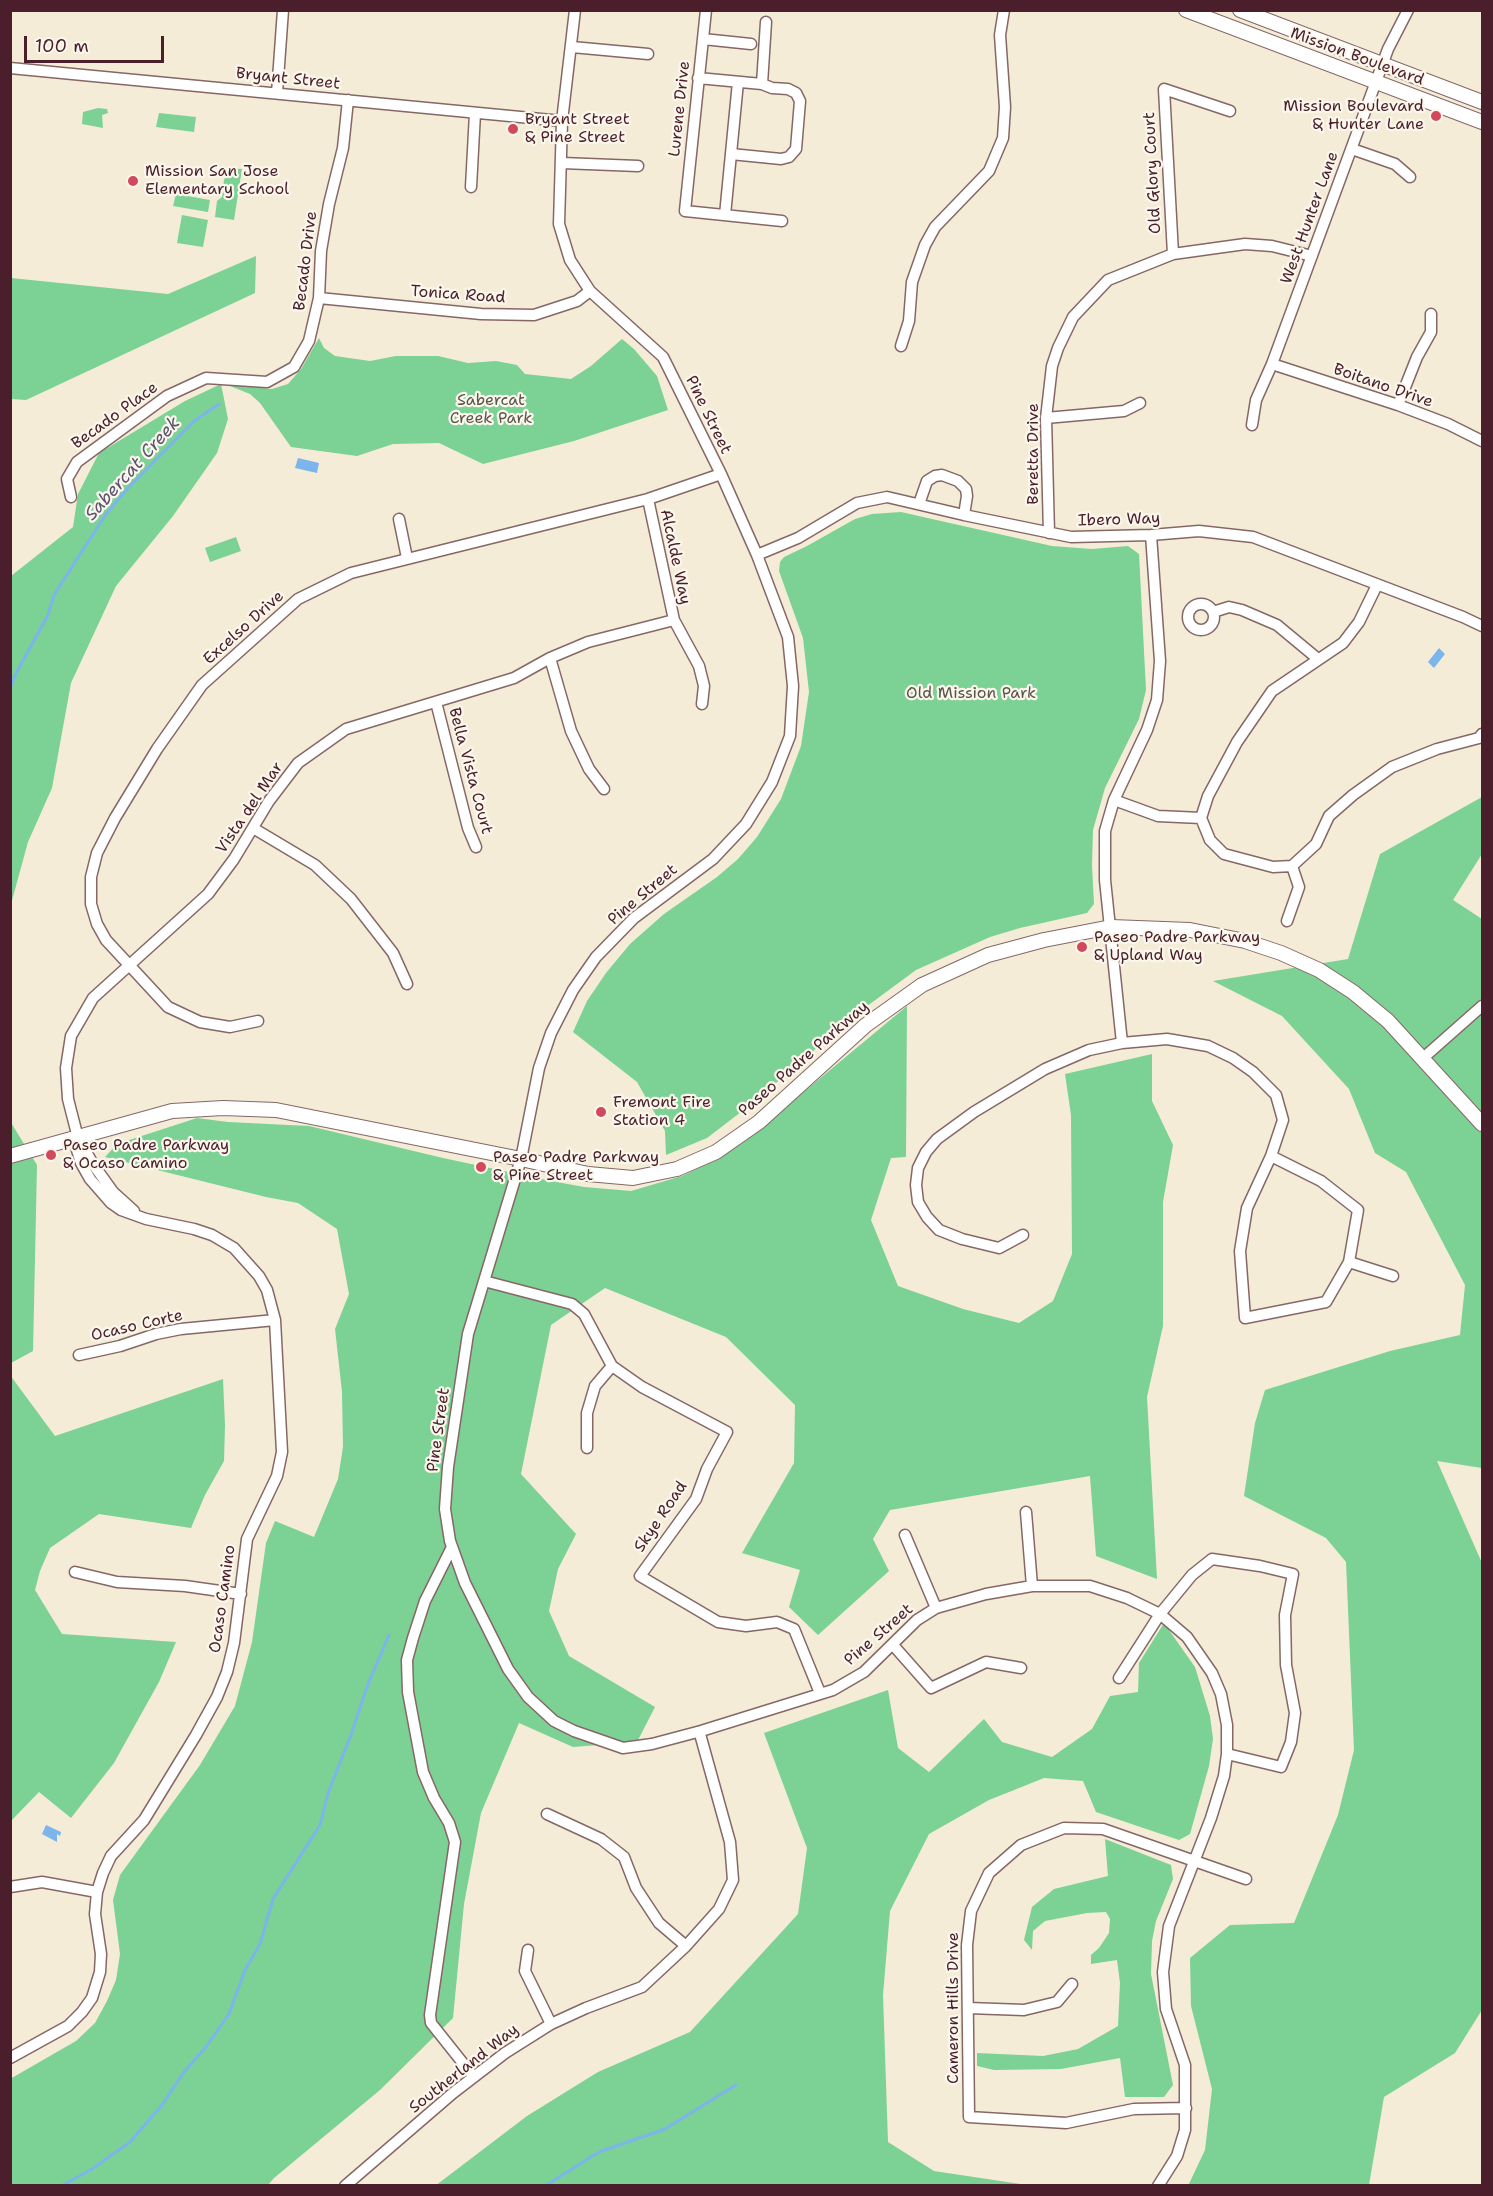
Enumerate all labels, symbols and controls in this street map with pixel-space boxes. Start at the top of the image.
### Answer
scale bar [27,24,166,62]
street label: Mission Boulevard [1288,24,1426,90]
text: 100 m [35,34,89,58]
street label: Lurene Drive [665,60,695,158]
street label: Bryant Street [235,64,341,94]
place label: Mission Boulevard & Hunter Lane [1283,97,1424,135]
marker: Mission Boulevard & Hunter Lane [1429,109,1443,123]
place label: Bryant Street & Pine Street [525,110,630,148]
street label: Old Glory Court [1140,111,1166,235]
marker: Bryant Street & Pine Street [506,122,520,136]
street label: West Hunter Lane [1277,149,1343,287]
place label: Mission San Jose Elementary School [145,162,289,200]
marker: Mission San Jose Elementary School [126,174,140,188]
street label: Becado Drive [290,210,322,312]
street label: Tonica Road [410,282,506,308]
street label: Boitano Drive [1331,360,1435,412]
street label: Pine Street [681,373,735,457]
street label: Becado Place [68,378,162,454]
park label: Sabercat Creek Park [450,391,532,429]
street label: Beretta Drive [1024,403,1044,505]
water label: Sabercat Creek [81,413,185,525]
street label: Alcalde Way [656,508,694,606]
street label: Ibero Way [1077,509,1161,531]
street label: Excelso Drive [200,587,288,669]
park label: Old Mission Park [906,684,1036,704]
street label: Bella Vista Court [444,706,496,836]
street label: Vista del Mar [212,758,288,858]
street label: Pine Street [604,860,682,930]
place label: Paseo Padre Parkway & Upland Way [1094,928,1260,966]
marker: Paseo Padre Parkway & Upland Way [1075,940,1089,954]
street label: Paseo Padre Parkway [735,997,873,1121]
place label: Fremont Fire Station 4 [613,1093,711,1131]
marker: Fremont Fire Station 4 [594,1105,608,1119]
place label: Paseo Padre Parkway & Ocaso Camino [63,1136,229,1174]
marker: Paseo Padre Parkway & Ocaso Camino [44,1148,58,1162]
place label: Paseo Padre Parkway & Pine Street [493,1148,659,1186]
marker: Paseo Padre Parkway & Pine Street [474,1160,488,1174]
street label: Ocaso Corte [89,1306,185,1346]
street label: Pine Street [424,1387,454,1473]
street label: Skye Road [630,1478,692,1556]
street label: Ocaso Camino [206,1544,240,1654]
street label: Pine Street [841,1600,917,1670]
street label: Cameron Hills Drive [944,1932,964,2084]
street label: Southerland Way [405,2020,523,2118]

